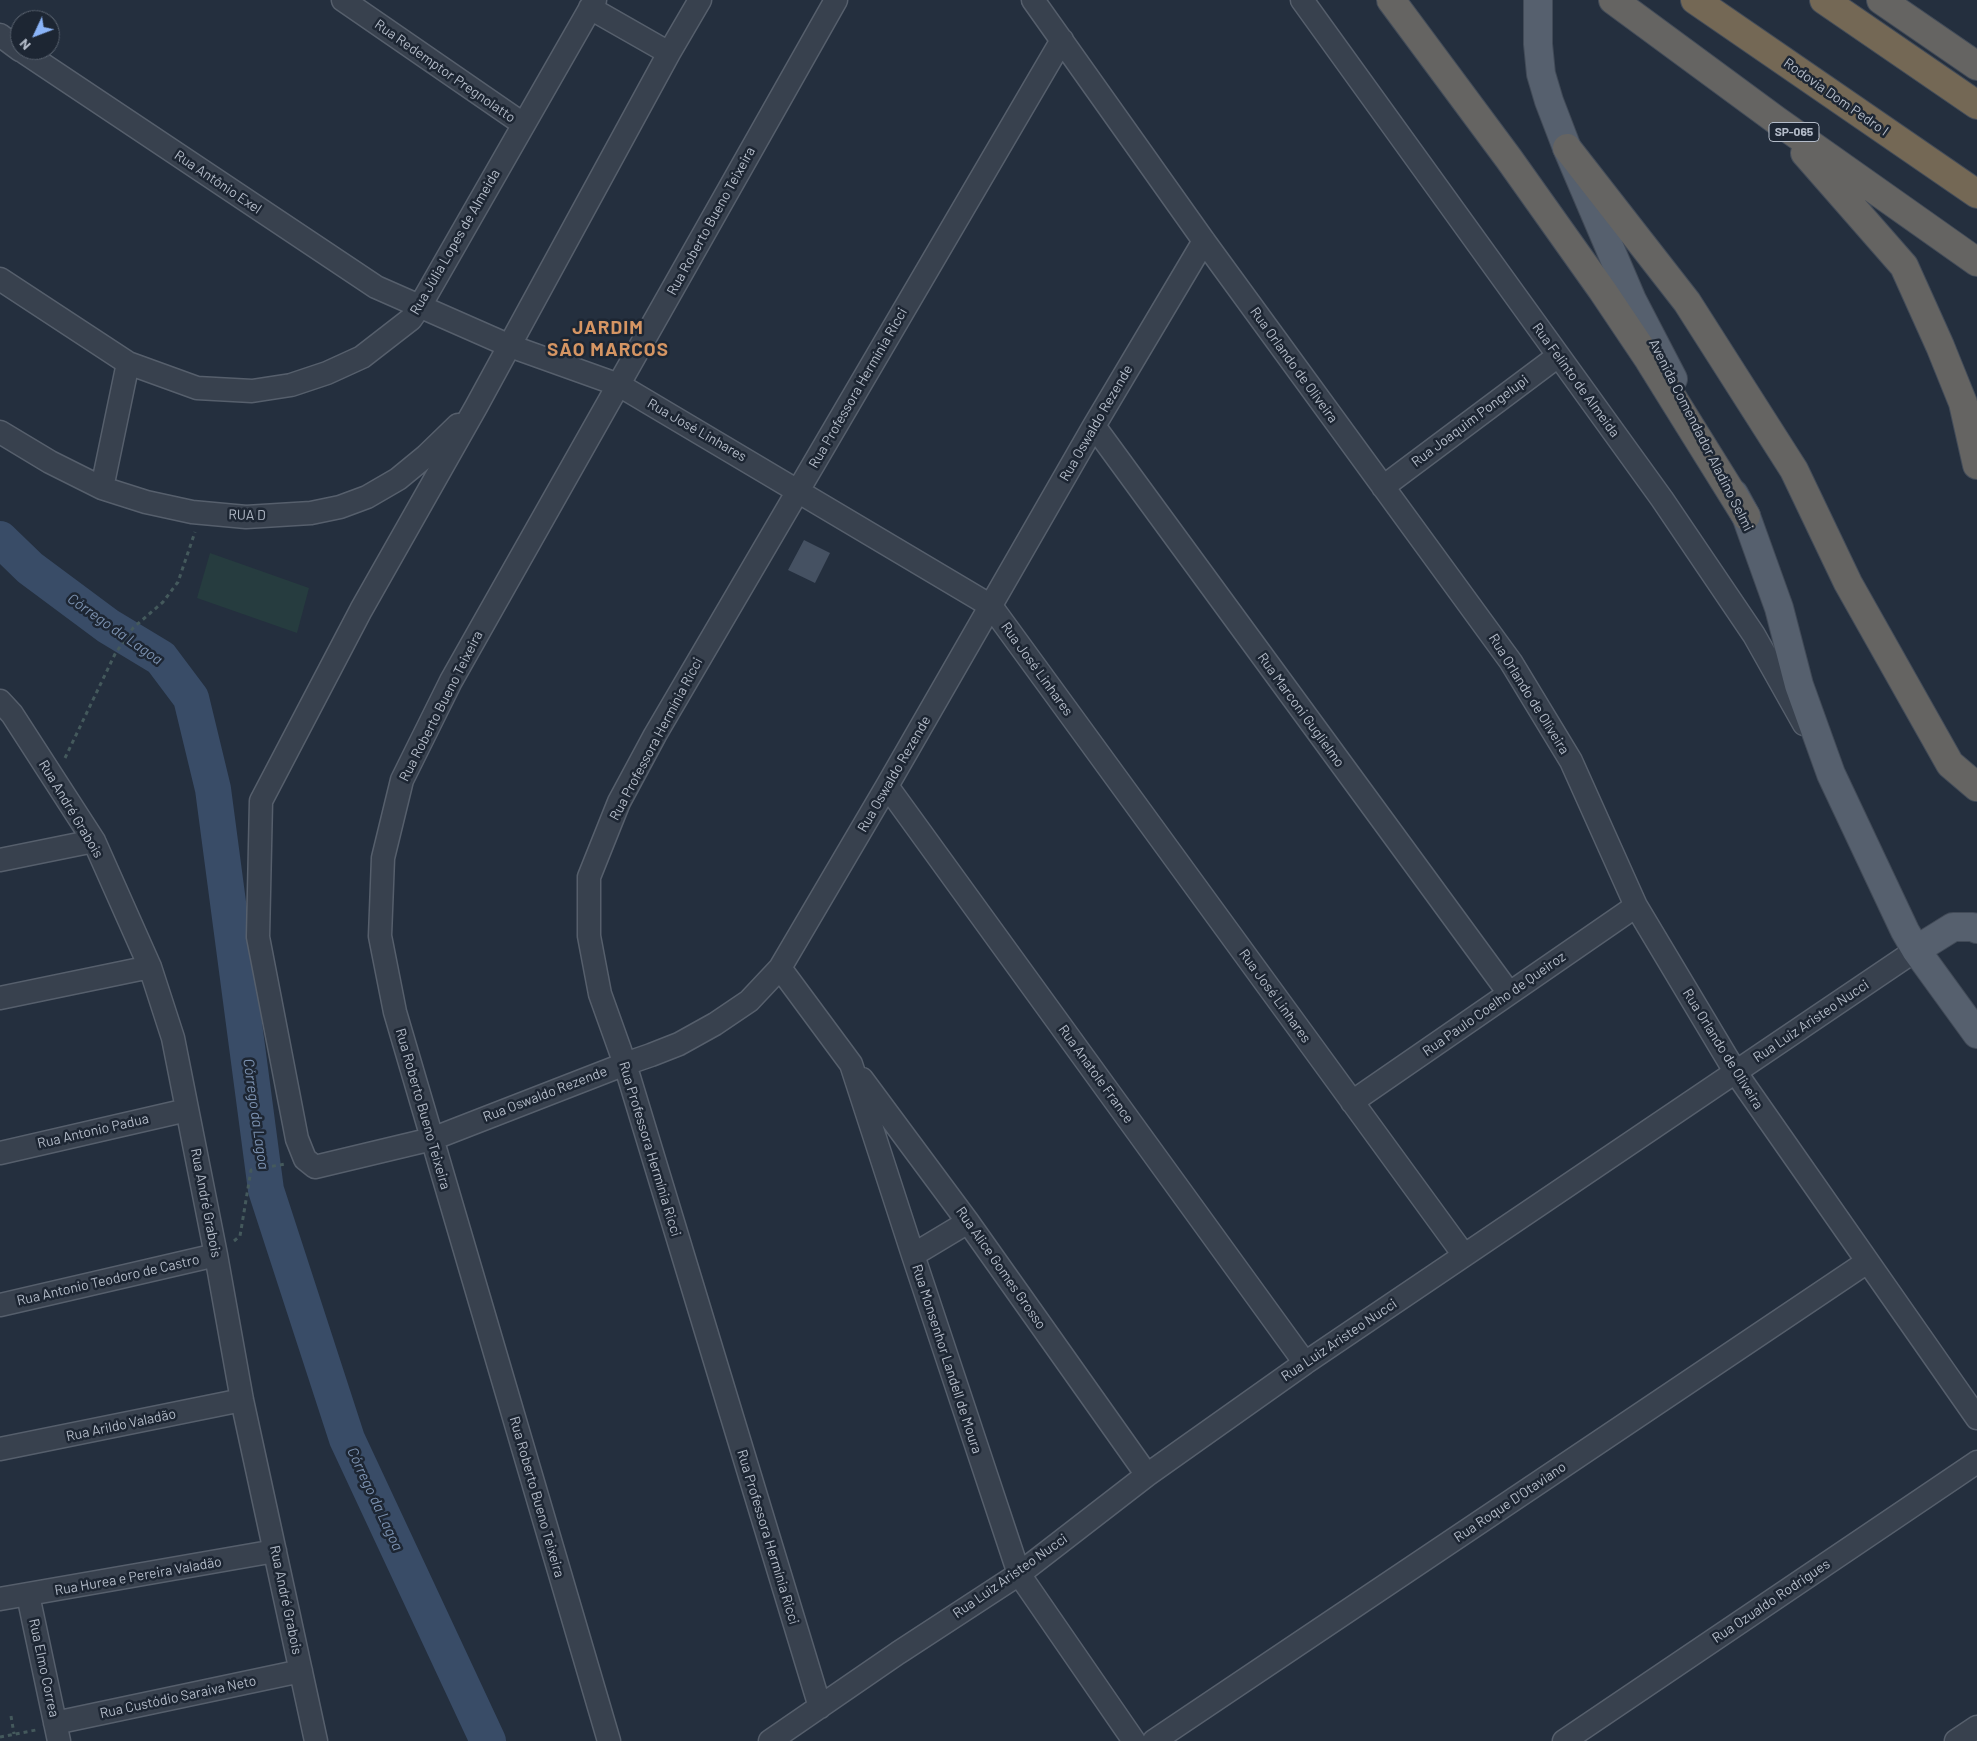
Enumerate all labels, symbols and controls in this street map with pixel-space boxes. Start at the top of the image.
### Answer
north arrow [10,10,60,60]
street label: Rua Redemptor Pregnolatto [371,16,519,126]
text: N [15,36,34,54]
street label: Rodovia Dom Pedro I [1780,54,1892,140]
road number: SP-065 [1769,122,1819,142]
street label: Rua Roberto Bueno Teixeira [663,144,759,298]
street label: Rua Antônio Exel [171,147,265,217]
street label: Rua Júlia Lopes de Almeida [406,166,504,318]
street label: Rua Orlando de Oliveira [1246,304,1342,426]
street label: Rua Professora Hermínia Ricci [805,305,911,471]
district label: JARDIM SÃO MARCOS [546,317,670,361]
street label: Rua Felinto de Almeida [1529,319,1623,441]
street label: Avenida Comendador Aladino Selmi [1645,336,1757,534]
street label: Rua Oswaldo Rezende [1056,362,1136,484]
street label: Rua Joaquim Pongelupi [1408,371,1532,471]
street label: Rua José Linhares [644,395,750,465]
street label: RUA D [228,506,266,524]
water label: Córrego da Lagoa [64,589,166,669]
street label: Rua José Linhares [997,619,1077,719]
street label: Rua Roberto Bueno Teixeira [396,628,486,784]
street label: Rua Orlando de Oliveira [1485,631,1573,757]
street label: Rua Marconi Guglielmo [1254,650,1348,770]
street label: Rua Professora Hermínia Ricci [606,655,706,823]
street label: Rua Oswaldo Rezende [854,713,934,835]
street label: Rua André Grabois [35,757,107,861]
street label: Rua José Linhares [1235,946,1315,1046]
street label: Rua Paulo Coelho de Queiroz [1419,948,1569,1060]
street label: Rua Luiz Aristeo Nucci [1750,976,1872,1066]
street label: Rua Orlando de Oliveira [1679,986,1767,1112]
street label: Rua Anatole France [1055,1022,1137,1126]
street label: Rua Roberto Bueno Teixeira [392,1026,454,1192]
water label: Córrego da Lagoa [239,1057,273,1171]
street label: Rua Professora Hermínia Ricci [615,1060,685,1238]
street label: Rua Oswaldo Rezende [481,1063,609,1125]
street label: Rua Antonio Padua [36,1110,150,1152]
street label: Rua André Grabois [187,1147,225,1259]
street label: Rua Alice Gomes Grosso [952,1204,1050,1332]
street label: Rua Antonio Teodoro de Castro [15,1251,201,1309]
street label: Rua Monsenhor Landell de Moura [908,1262,986,1456]
street label: Rua Luiz Aristeo Nucci [1278,1295,1400,1385]
street label: Rua Arildo Valadão [65,1405,177,1445]
street label: Rua Roberto Bueno Teixeira [506,1414,568,1580]
water label: Córrego da Lagoa [343,1444,407,1554]
street label: Rua Professora Hermínia Ricci [733,1448,803,1626]
street label: Rua Roque D'Otaviano [1451,1458,1569,1546]
street label: Rua Luiz Aristeo Nucci [950,1530,1070,1622]
street label: Rua André Grabois [266,1544,306,1656]
street label: Rua Hurea e Pereira Valadão [53,1553,223,1599]
street label: Rua Ozualdo Rodrigues [1709,1555,1833,1647]
street label: Rua Elmo Correa [25,1617,63,1719]
street label: Rua Custódio Saraiva Neto [98,1672,258,1722]

